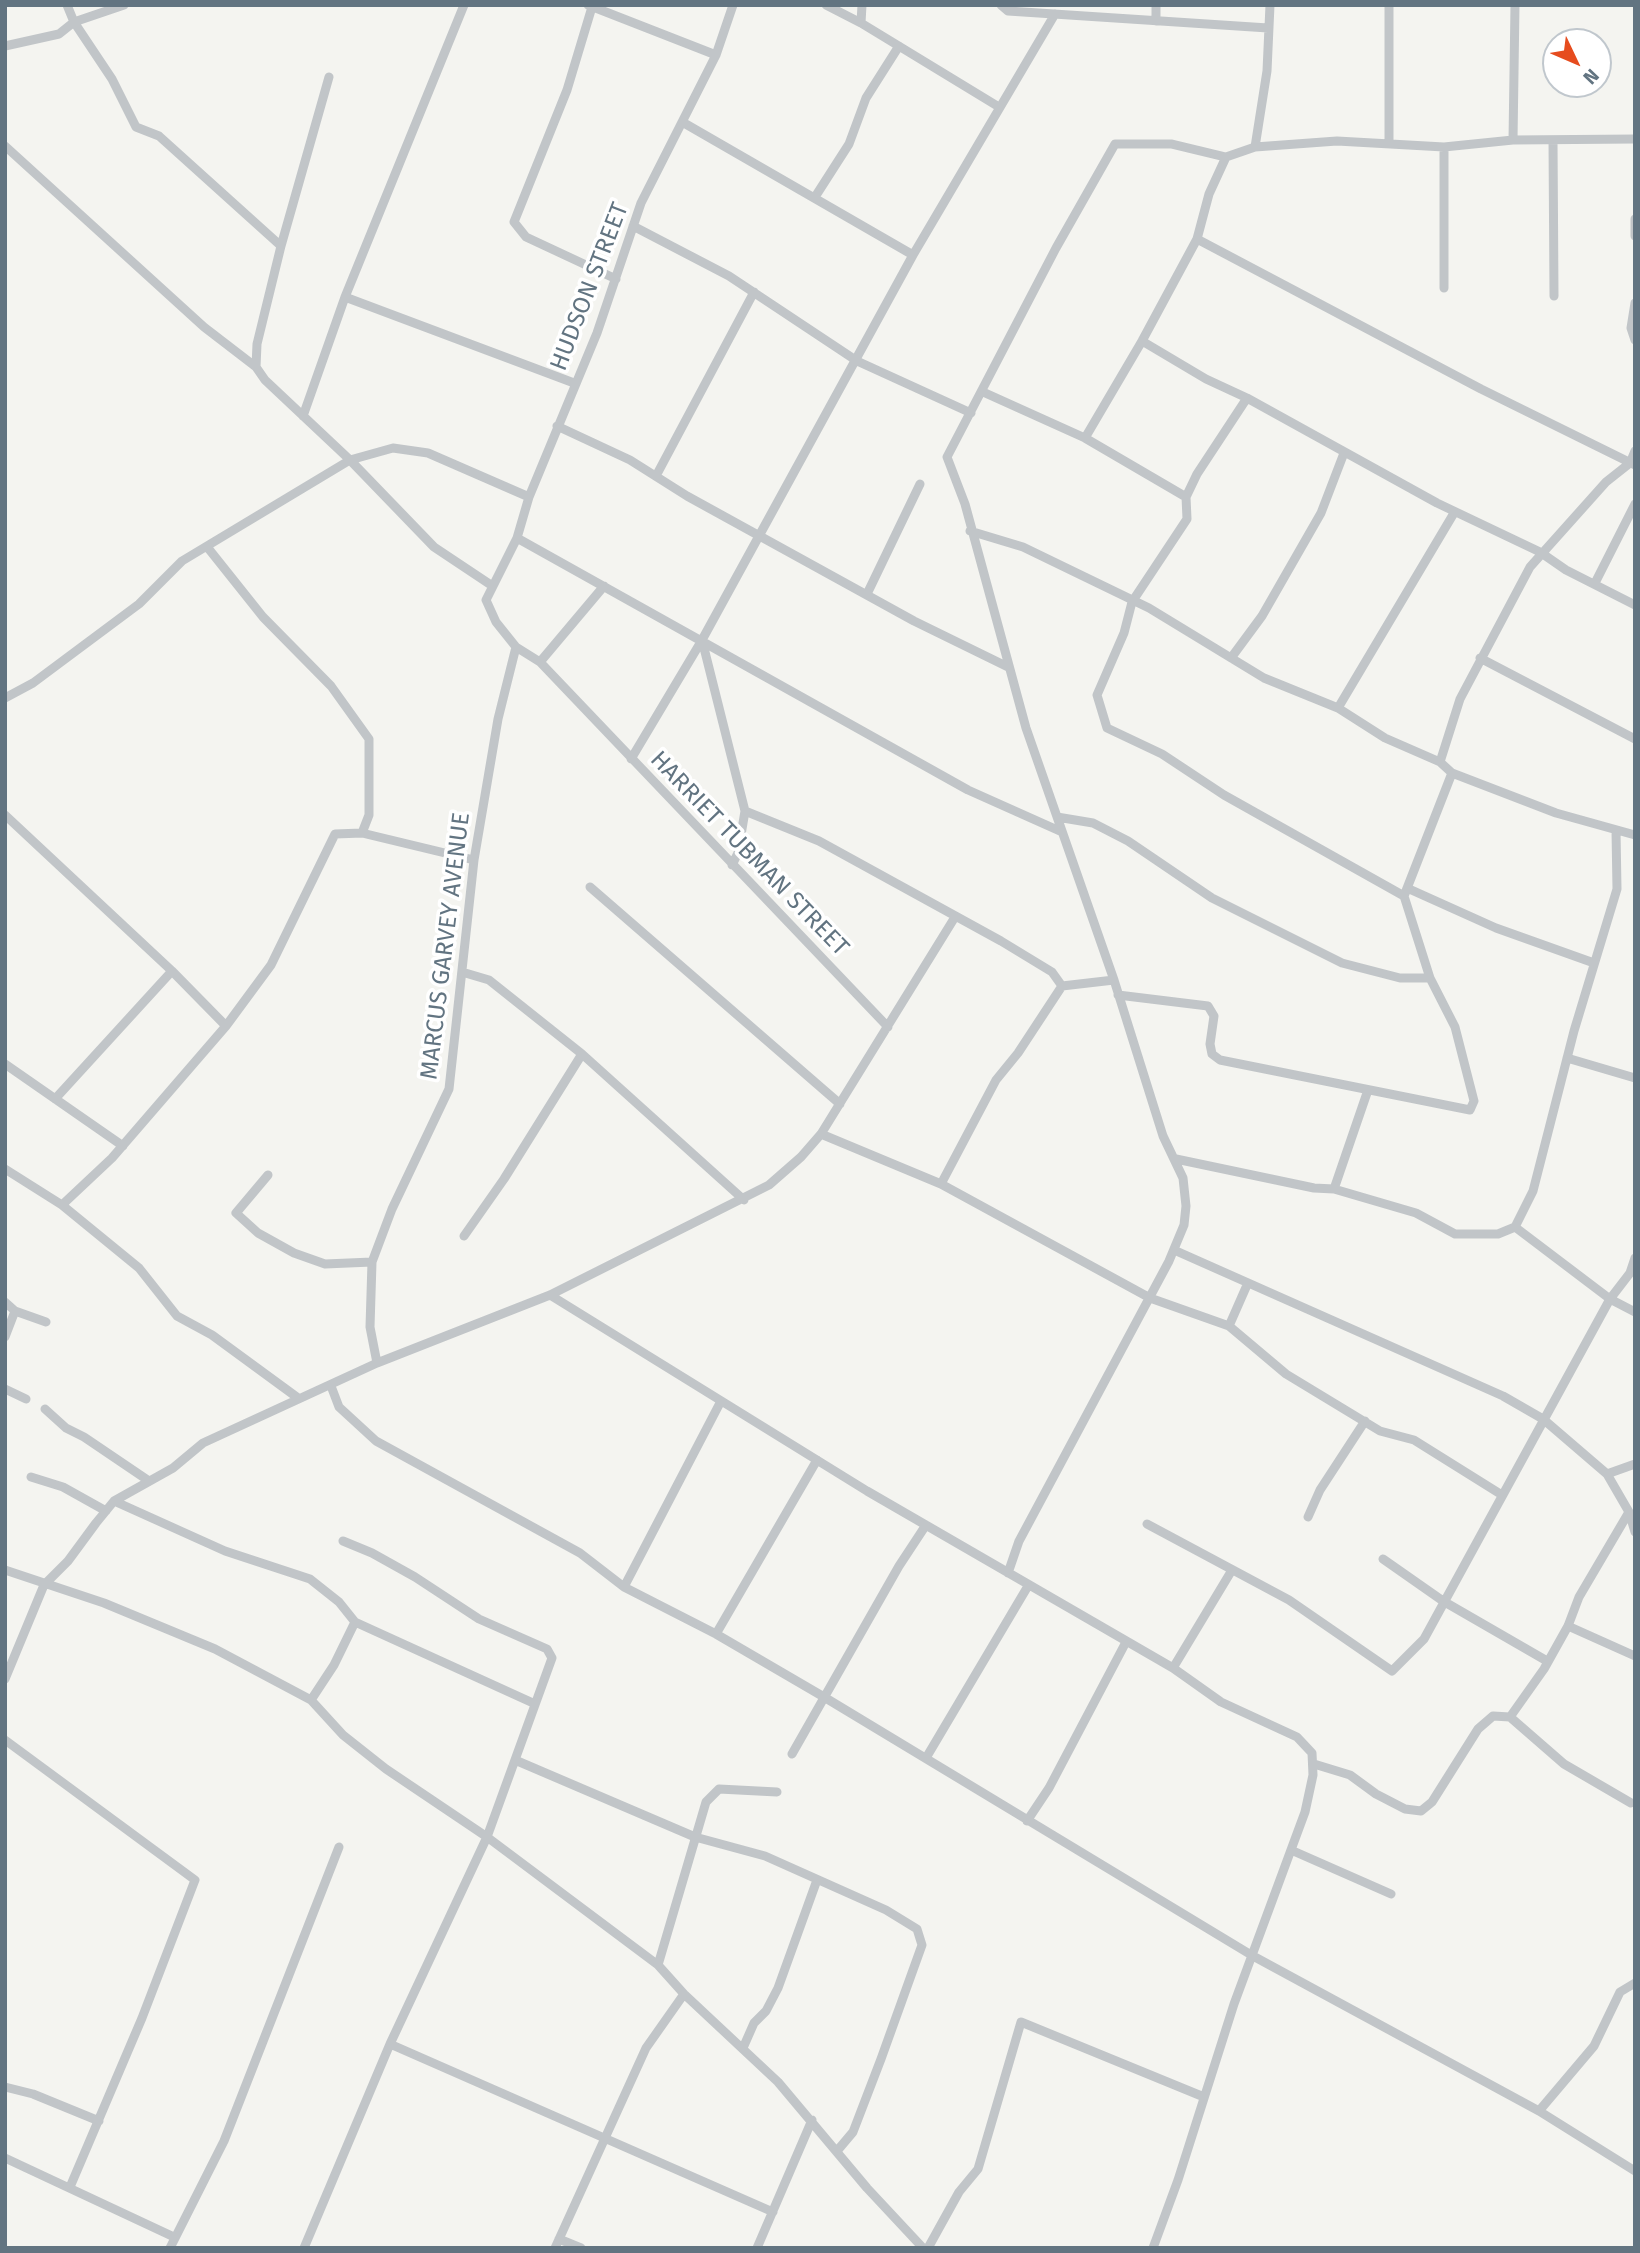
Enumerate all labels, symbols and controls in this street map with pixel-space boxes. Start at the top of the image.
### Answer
north arrow [1542,28,1612,98]
text: N [1578,64,1604,89]
street label: HUDSON STREET [545,199,635,375]
street label: HARRIET TUBMAN STREET [644,746,854,962]
street label: MARCUS GARVEY AVENUE [415,811,477,1081]

